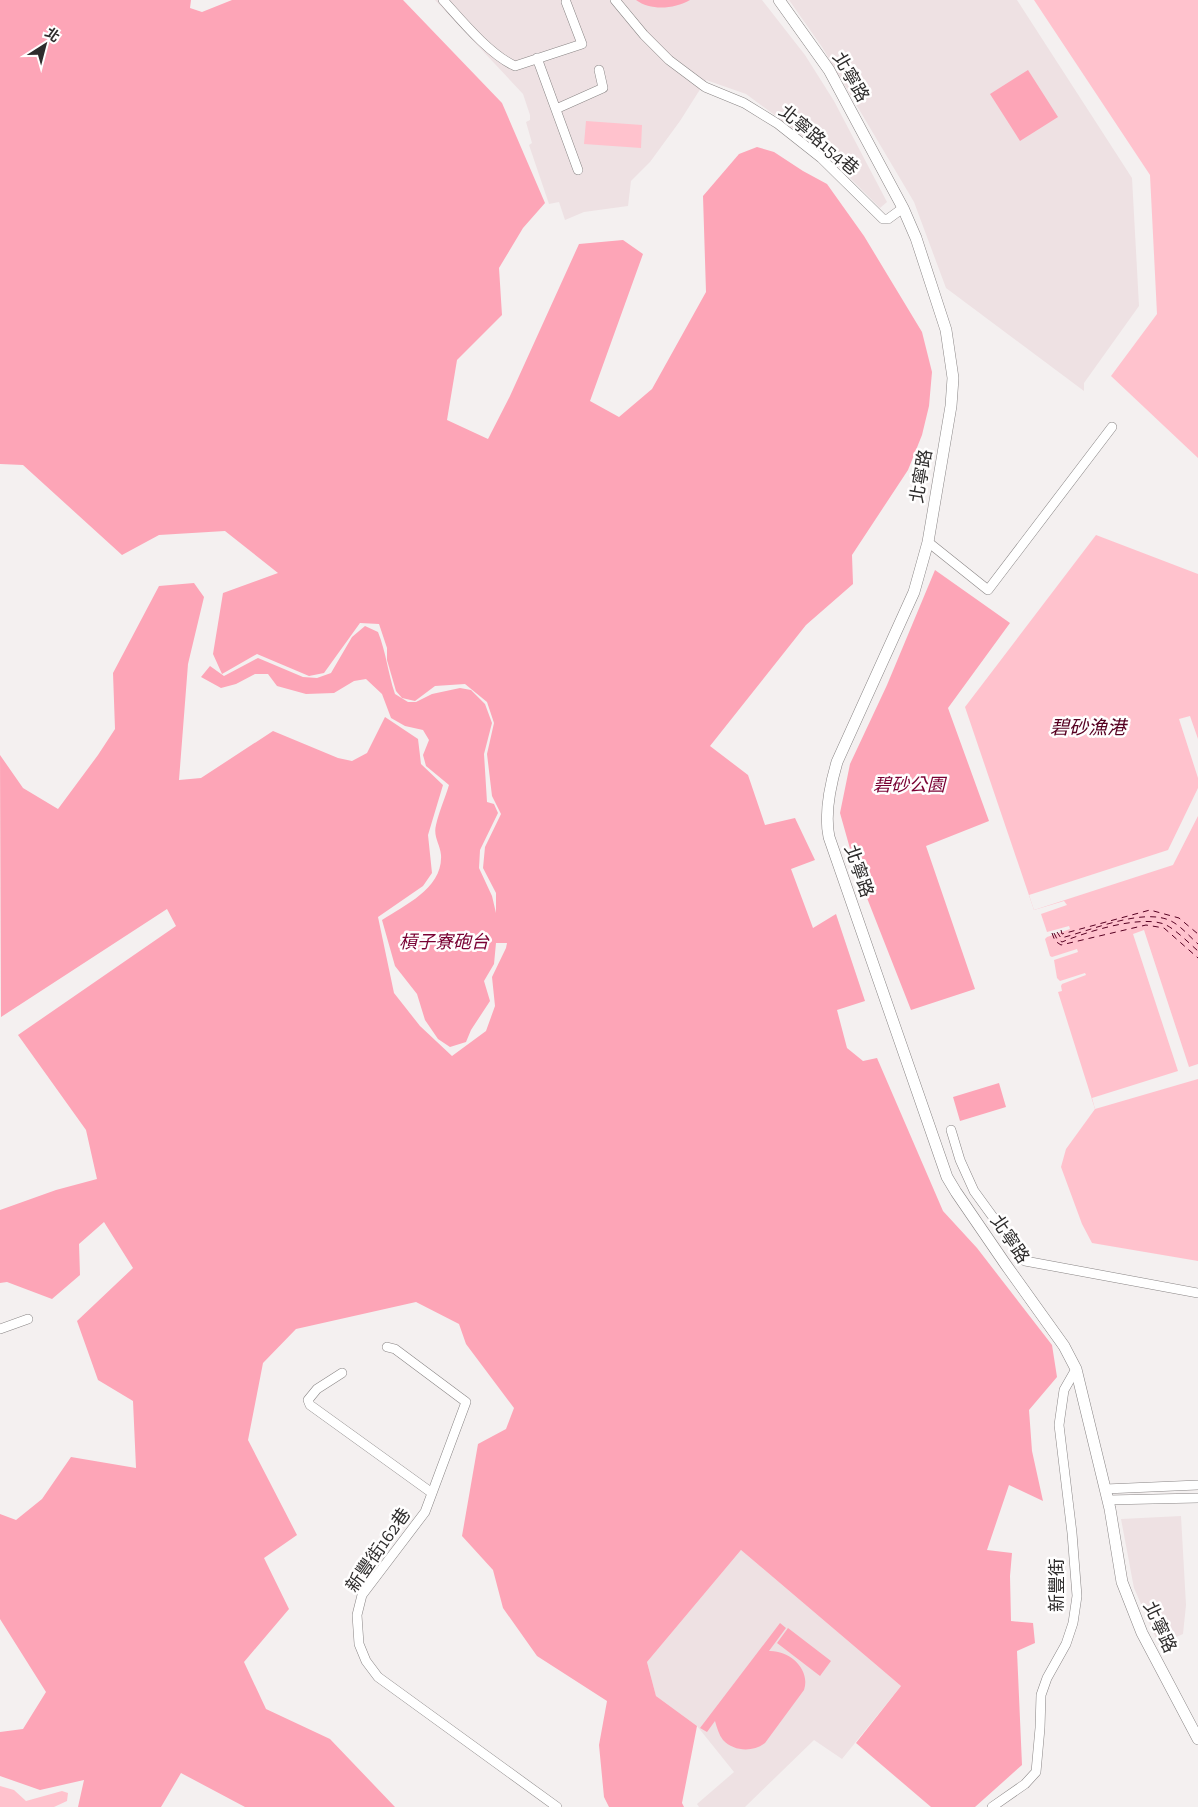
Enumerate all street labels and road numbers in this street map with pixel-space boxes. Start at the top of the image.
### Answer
street label: 北寧路 [828,48,874,106]
street label: 北寧路154巷 [774,100,864,180]
street label: 北寧路 [905,448,937,504]
street label: 北寧路 [840,842,878,900]
street label: 北寧路 [986,1210,1034,1268]
street label: 新豐街162巷 [341,1504,415,1596]
street label: 新豐街 [1046,1558,1068,1612]
street label: 北寧路 [1139,1598,1181,1656]

